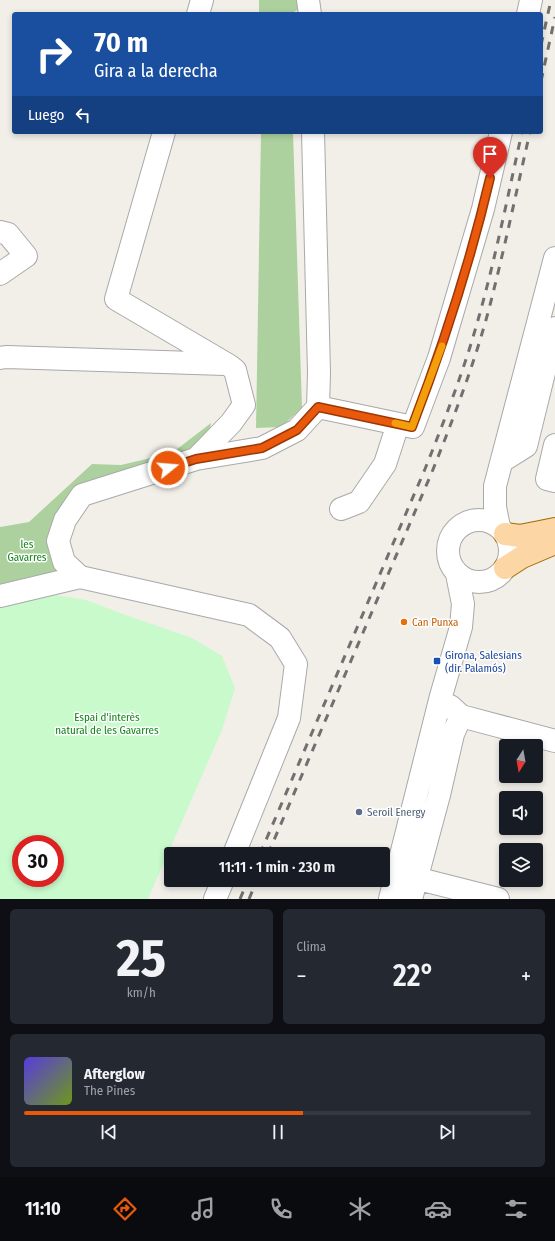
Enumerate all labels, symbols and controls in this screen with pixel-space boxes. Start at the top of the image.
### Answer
text: 70 m [94,26,148,59]
icon: right [28,28,80,80]
text: Gira a la derecha [94,60,218,82]
icon: left [72,104,94,126]
text: Luego [28,106,64,124]
pin [473,137,507,178]
icon: arrive [479,143,501,165]
position arrow [147,447,189,489]
park label: les Gavarres [7,538,47,564]
place label: Can Punxa [412,616,458,629]
marker: Can Punxa [399,617,409,627]
place label: Girona, Salesians (dir. Palamós) [445,649,522,675]
marker: Girona, Salesians (dir. Palamós) [432,656,442,666]
park label: Espai d'interès natural de les Gavarres [55,711,159,737]
north arrow [499,739,543,783]
map controls [499,739,543,887]
button: sound [499,791,543,835]
place label: Seroil Energy [367,806,426,819]
marker: Seroil Energy [354,807,364,817]
speed limit sign: 30 [12,835,64,887]
button: layers [499,843,543,887]
text: 11:11 · 1 min · 230 m [219,858,335,876]
text: 25 [116,927,166,990]
text: Clima [297,939,326,954]
text: 22° [393,958,435,994]
text: − [297,963,306,990]
text: + [521,963,531,990]
text: km/h [127,985,156,1000]
text: Afterglow [84,1065,145,1083]
text: The Pines [84,1083,135,1098]
icon: previous [98,1121,120,1143]
icon: pause [267,1121,289,1143]
icon: next [436,1121,458,1143]
icon: directions [111,1195,139,1223]
icon: music [189,1195,217,1223]
icon: phone [267,1195,295,1223]
icon: climate [346,1195,374,1223]
icon: car [424,1195,452,1223]
icon: filters [502,1195,530,1223]
text: 11:10 [25,1198,61,1220]

